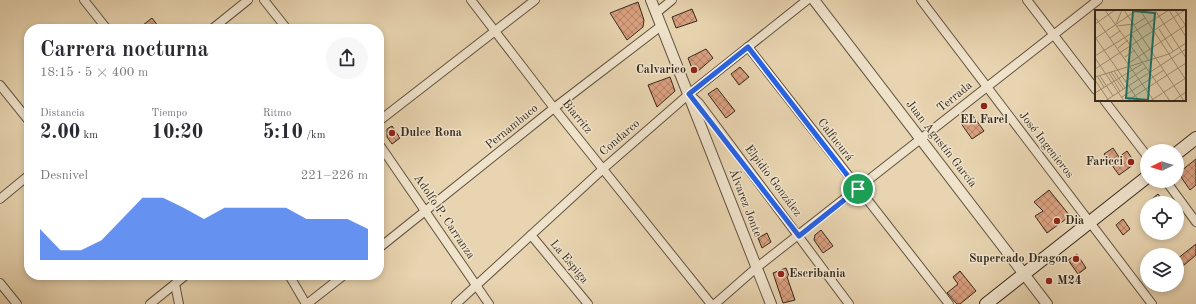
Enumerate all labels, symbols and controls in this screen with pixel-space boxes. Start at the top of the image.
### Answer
inset map [1095,10,1186,101]
button: share [326,37,368,79]
text: Carrera nocturna [40,39,209,61]
place label: Calvarico [636,64,686,76]
marker: Calvarico [689,65,699,75]
text: 18:15 · 5 × 400 m [40,66,148,79]
street label: Terrada [935,79,975,115]
street label: Biarritz [560,98,594,136]
street label: Juan Agustín García [903,98,979,190]
marker: EL Farel [979,101,989,111]
street label: Pernambuco [483,102,541,152]
text: Distancia [40,108,85,119]
text: Tiempo [151,108,187,119]
text: Ritmo [263,108,292,119]
street label: José Ingenieros [1016,109,1076,181]
place label: EL Farel [960,114,1008,126]
street label: Condarco [598,117,642,159]
street label: Calfucurá [815,117,855,163]
text: 2.00 [40,123,80,143]
text: 10:20 [151,123,203,143]
text: 5:10 [263,123,303,143]
place label: Dulce Rona [400,127,462,139]
marker: Dulce Rona [387,128,397,138]
text: km [80,130,98,141]
text: /km [303,130,326,141]
street label: Elpidio González [742,143,804,219]
north arrow [1140,144,1184,188]
map controls [1140,144,1184,292]
place label: Faricci [1086,156,1123,168]
marker: Faricci [1126,157,1136,167]
street label: Álvarez Jonte [726,166,766,239]
text: Desnivel [40,169,88,182]
text: 221–226 m [301,169,368,182]
pin [841,172,875,206]
street label: Adolfo P. Carranza [411,173,477,261]
icon: arrive [847,178,869,200]
button: locate [1140,196,1184,240]
place label: Dia [1065,215,1084,227]
marker: Dia [1052,216,1062,226]
street label: La Espiga [547,238,591,286]
button: layers [1140,248,1184,292]
place label: Supercado Dragon [969,253,1068,265]
marker: Supercado Dragon [1071,254,1081,264]
place label: Escribania [789,268,846,280]
marker: Escribania [776,269,786,279]
place label: M24 [1057,275,1082,287]
marker: M24 [1044,276,1054,286]

